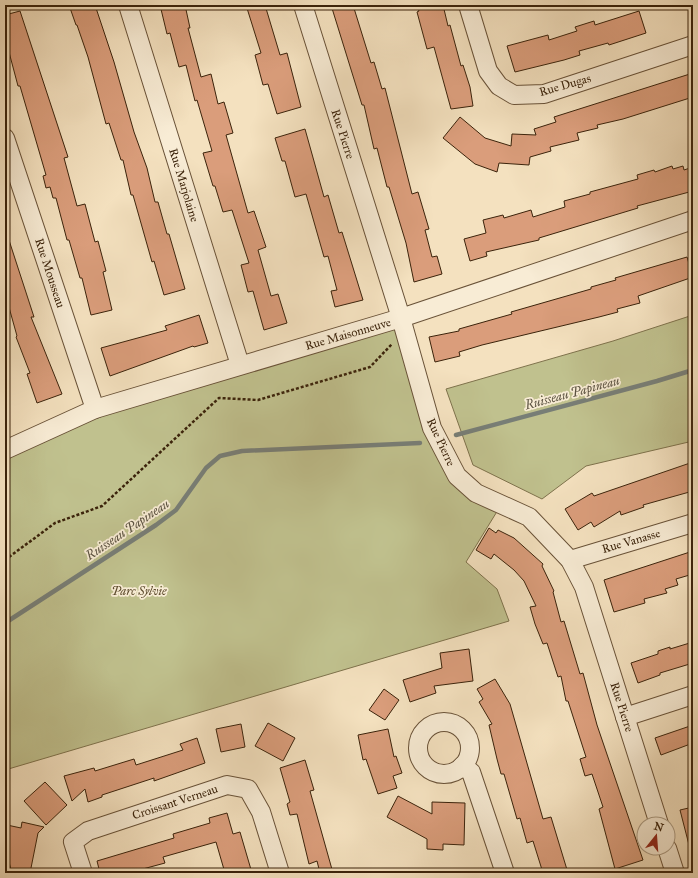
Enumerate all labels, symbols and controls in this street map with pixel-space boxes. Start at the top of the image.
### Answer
street label: Rue Dugas [537,71,593,100]
street label: Rue Pierre [328,107,358,161]
street label: Rue Marjolaine [166,146,202,224]
street label: Rue Mousseau [32,236,68,310]
street label: Rue Maisonneuve [304,315,392,353]
water label: Ruisseau Papineau [522,373,622,414]
street label: Rue Pierre [424,416,458,468]
water label: Ruisseau Papineau [82,496,173,564]
street label: Rue Vanasse [600,526,662,556]
park label: Parc Sylvie [112,584,167,598]
street label: Rue Pierre [607,680,637,734]
street label: Croissant Verneau [130,781,220,822]
north arrow [636,816,676,856]
text: N [652,819,666,835]

